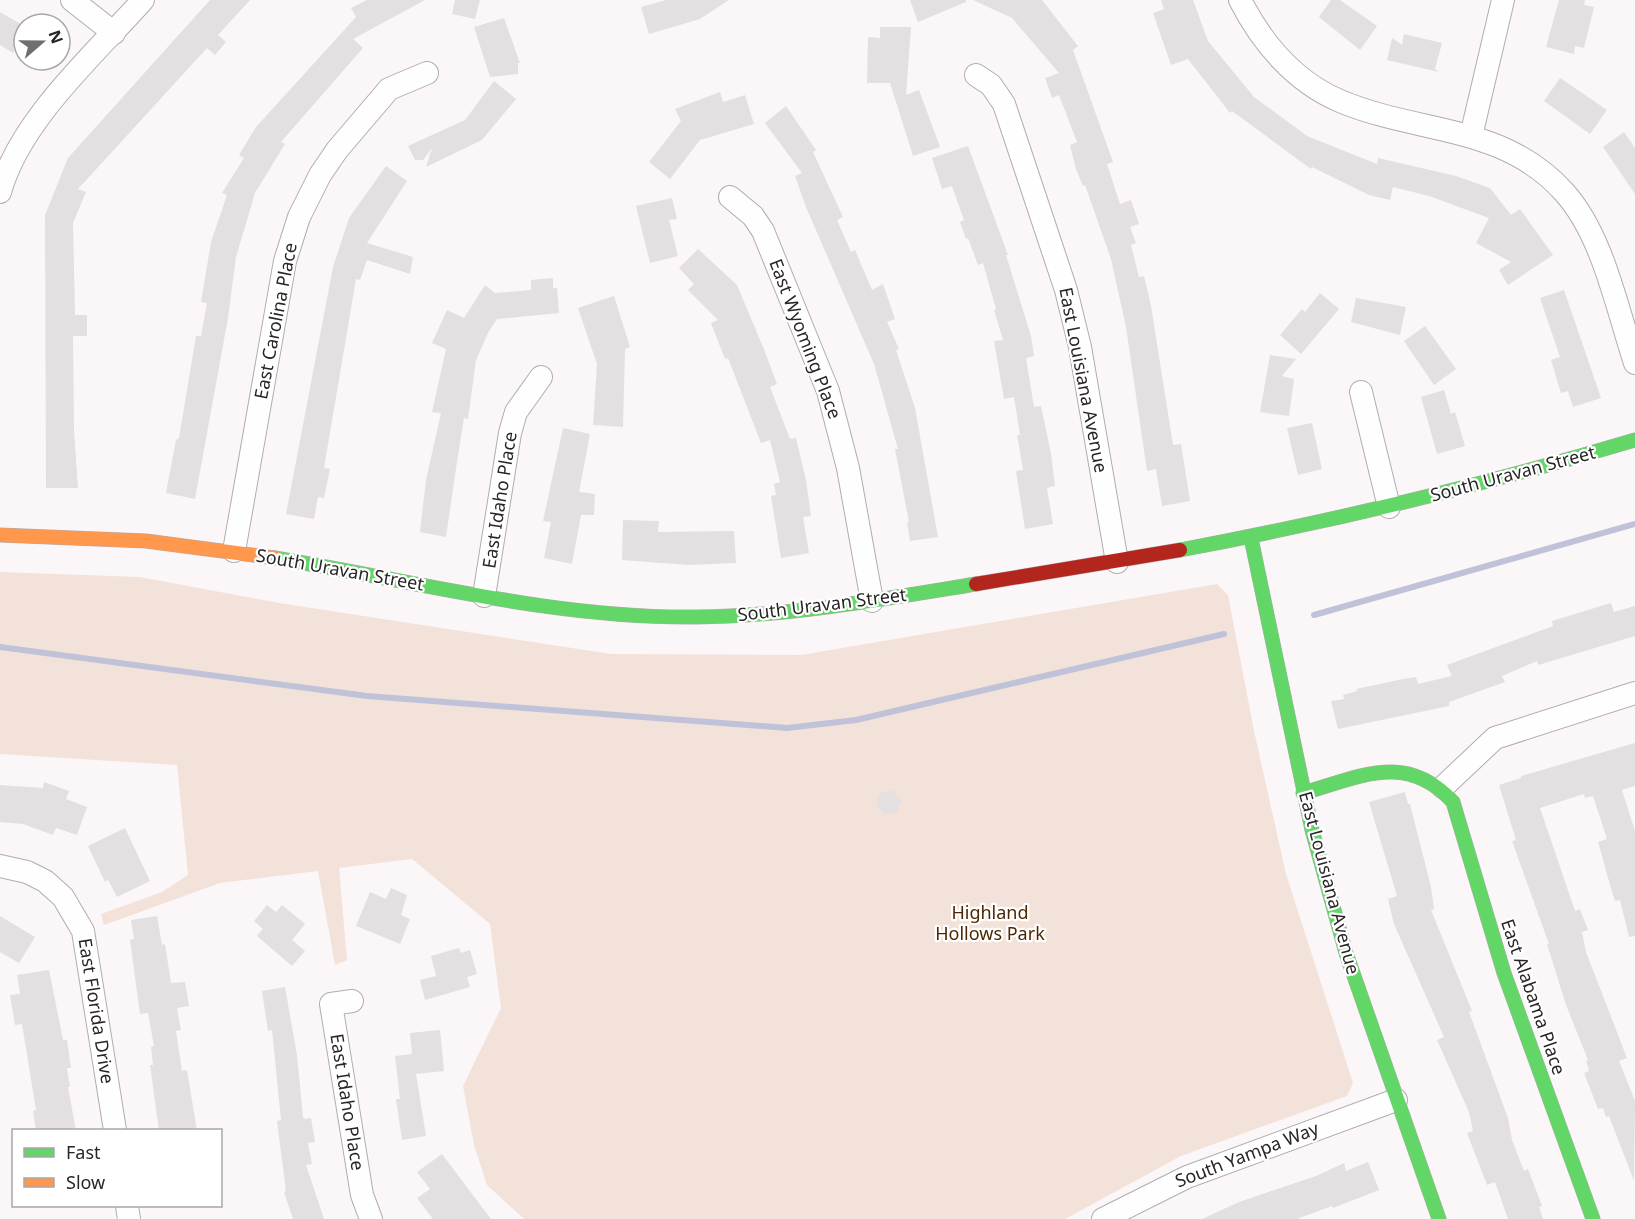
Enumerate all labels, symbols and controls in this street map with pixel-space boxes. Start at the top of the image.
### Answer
north arrow [12,12,72,72]
text: N [44,27,69,47]
street label: East Carolina Place [248,240,302,401]
street label: East Wyoming Place [764,255,848,422]
street label: East Louisiana Avenue [1054,285,1114,475]
street label: East Idaho Place [476,430,522,570]
street label: South Uravan Street [1428,439,1598,507]
street label: South Uravan Street [254,542,426,596]
street label: South Uravan Street [736,582,908,626]
street label: East Louisiana Avenue [1294,789,1366,977]
park label: Highland Hollows Park [935,900,1045,945]
street label: East Alabama Place [1496,916,1572,1078]
street label: East Florida Drive [74,936,120,1085]
street label: East Idaho Place [325,1032,371,1172]
street label: South Yampa Way [1171,1115,1323,1192]
legend [12,1129,222,1207]
text: Fast [66,1140,101,1164]
text: Slow [66,1170,105,1194]

